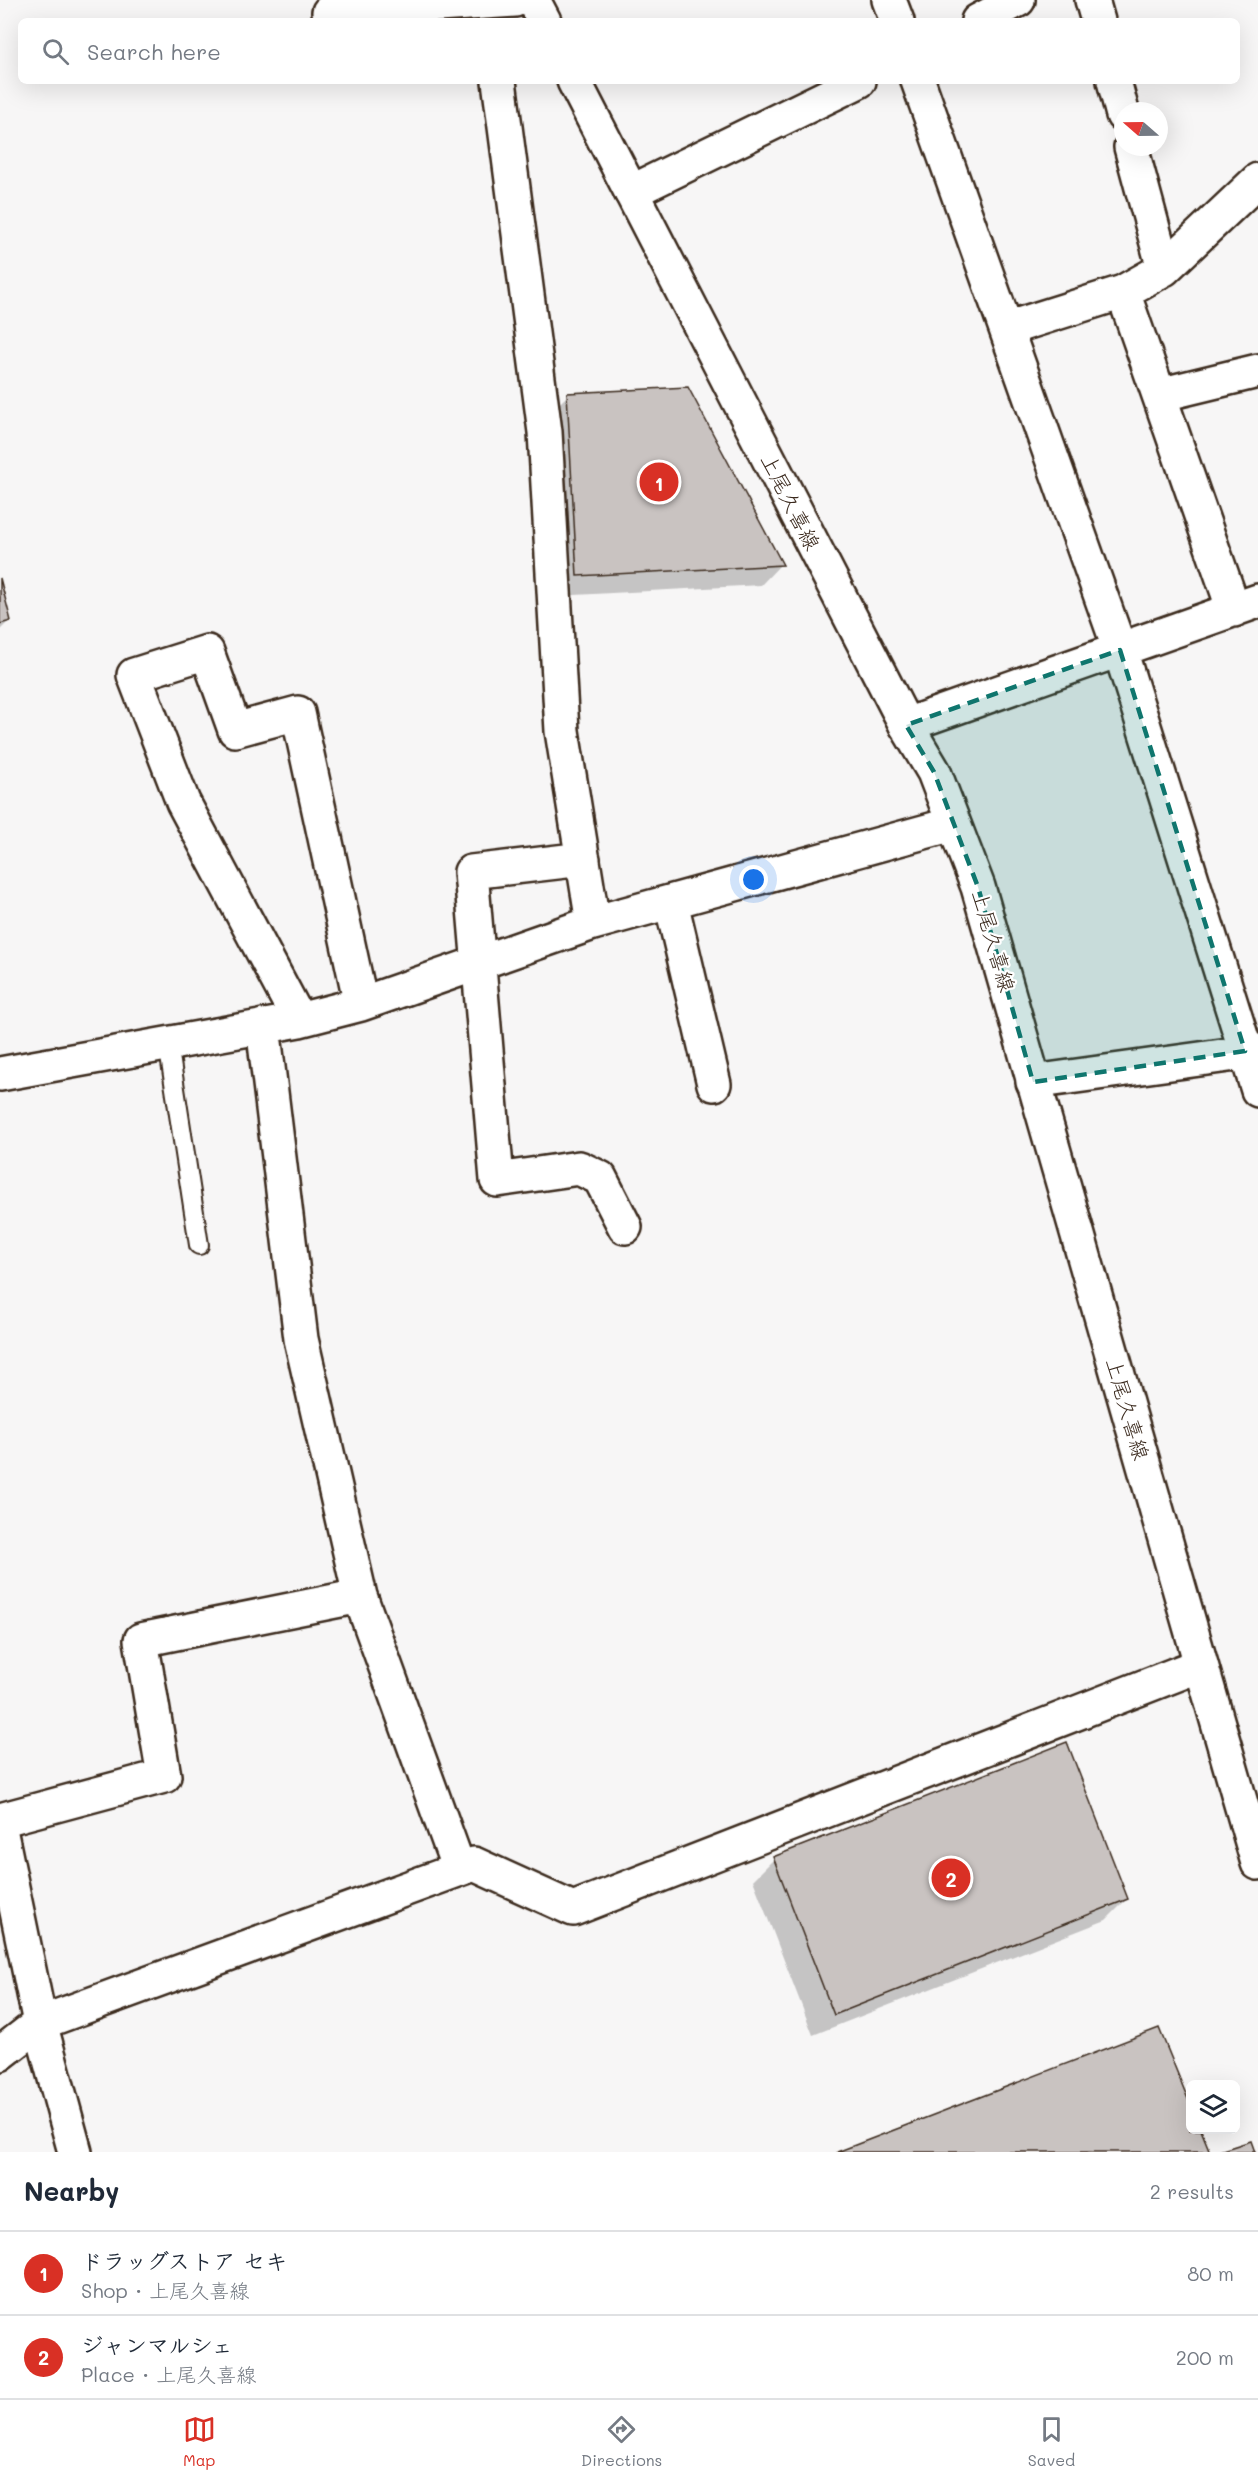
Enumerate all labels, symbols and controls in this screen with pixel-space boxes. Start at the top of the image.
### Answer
search box [18,18,1240,84]
icon: search [39,35,72,68]
text: Search here [87,37,221,66]
north arrow [1114,102,1168,156]
street label: 上尾久喜線 [755,448,827,554]
pin: 1 [640,460,678,504]
your location [739,865,768,894]
street label: 上尾久喜線 [967,886,1022,995]
street label: 上尾久喜線 [1101,1354,1156,1463]
pin: 2 [932,1856,970,1900]
map controls [1186,2080,1240,2134]
button: layers [1186,2080,1240,2134]
text: Nearby [24,2174,119,2208]
text: 2 results [1150,2178,1234,2204]
text: ドラッグストア セキ [81,2246,287,2275]
text: 1 [39,2260,48,2286]
text: 80 m [1187,2260,1234,2286]
text: Shop · 上尾久喜線 [81,2277,249,2303]
text: ジャンマルシェ [81,2330,233,2359]
text: 2 [38,2344,49,2370]
text: 200 m [1176,2344,1234,2370]
text: Place · 上尾久喜線 [81,2361,256,2387]
tab: Map [183,2413,216,2470]
tab: Directions [581,2413,662,2470]
tab: Saved [1028,2413,1075,2470]

